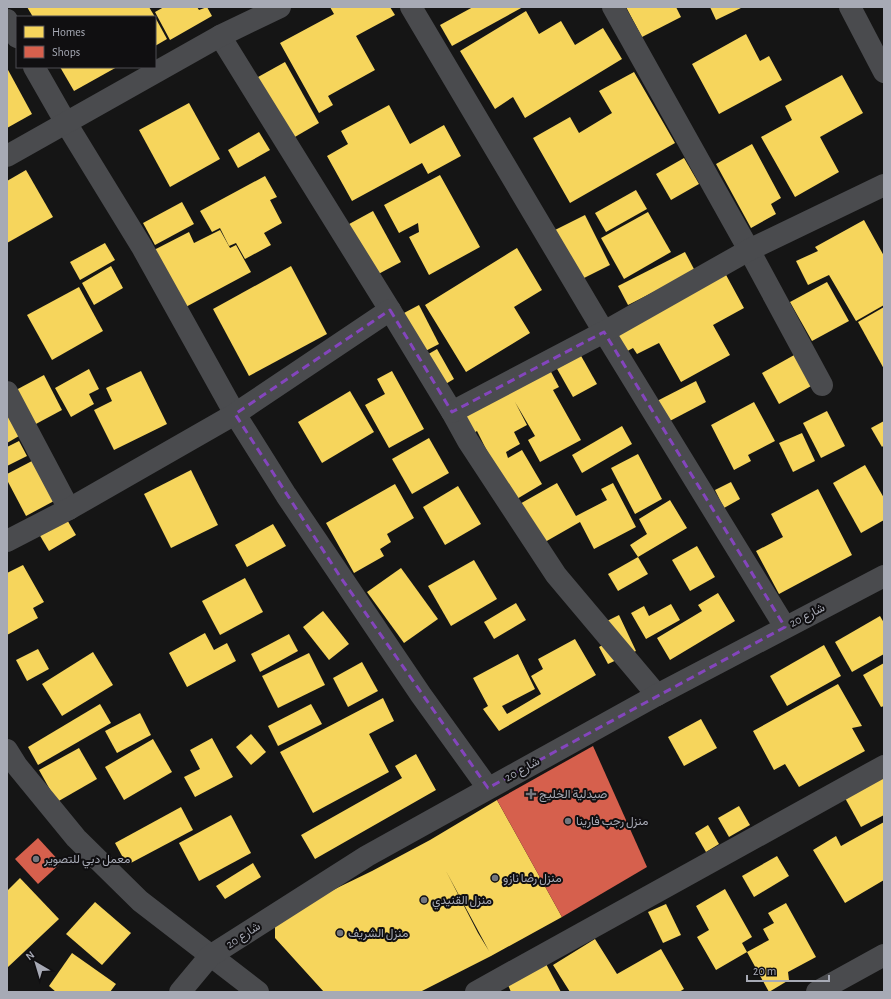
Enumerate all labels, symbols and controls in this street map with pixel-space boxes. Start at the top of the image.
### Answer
legend [16,16,156,68]
text: Homes [52,26,85,38]
text: Shops [52,46,80,58]
street label: شارع 20 [787,601,828,632]
street label: شارع 20 [503,755,543,786]
place label: صيدلية الخليج [539,788,607,803]
marker: صيدلية الخليج [526,789,536,799]
place label: منزل رجب فارينا [576,815,648,829]
marker: منزل رجب فارينا [563,816,573,826]
place label: معمل دبي للتصوير [43,853,130,869]
marker: معمل دبي للتصوير [31,854,41,864]
place label: منزل رضا نازو [503,872,562,886]
marker: منزل رضا نازو [490,873,500,883]
place label: منزل القنيدي [432,894,492,910]
marker: منزل القنيدي [419,895,429,905]
street label: شارع 20 [224,920,264,953]
place label: منزل الشريف [348,927,408,941]
marker: منزل الشريف [335,928,345,938]
north arrow [16,943,56,983]
text: N [24,949,37,962]
scale bar [747,957,829,983]
text: 20 m [753,965,776,977]

